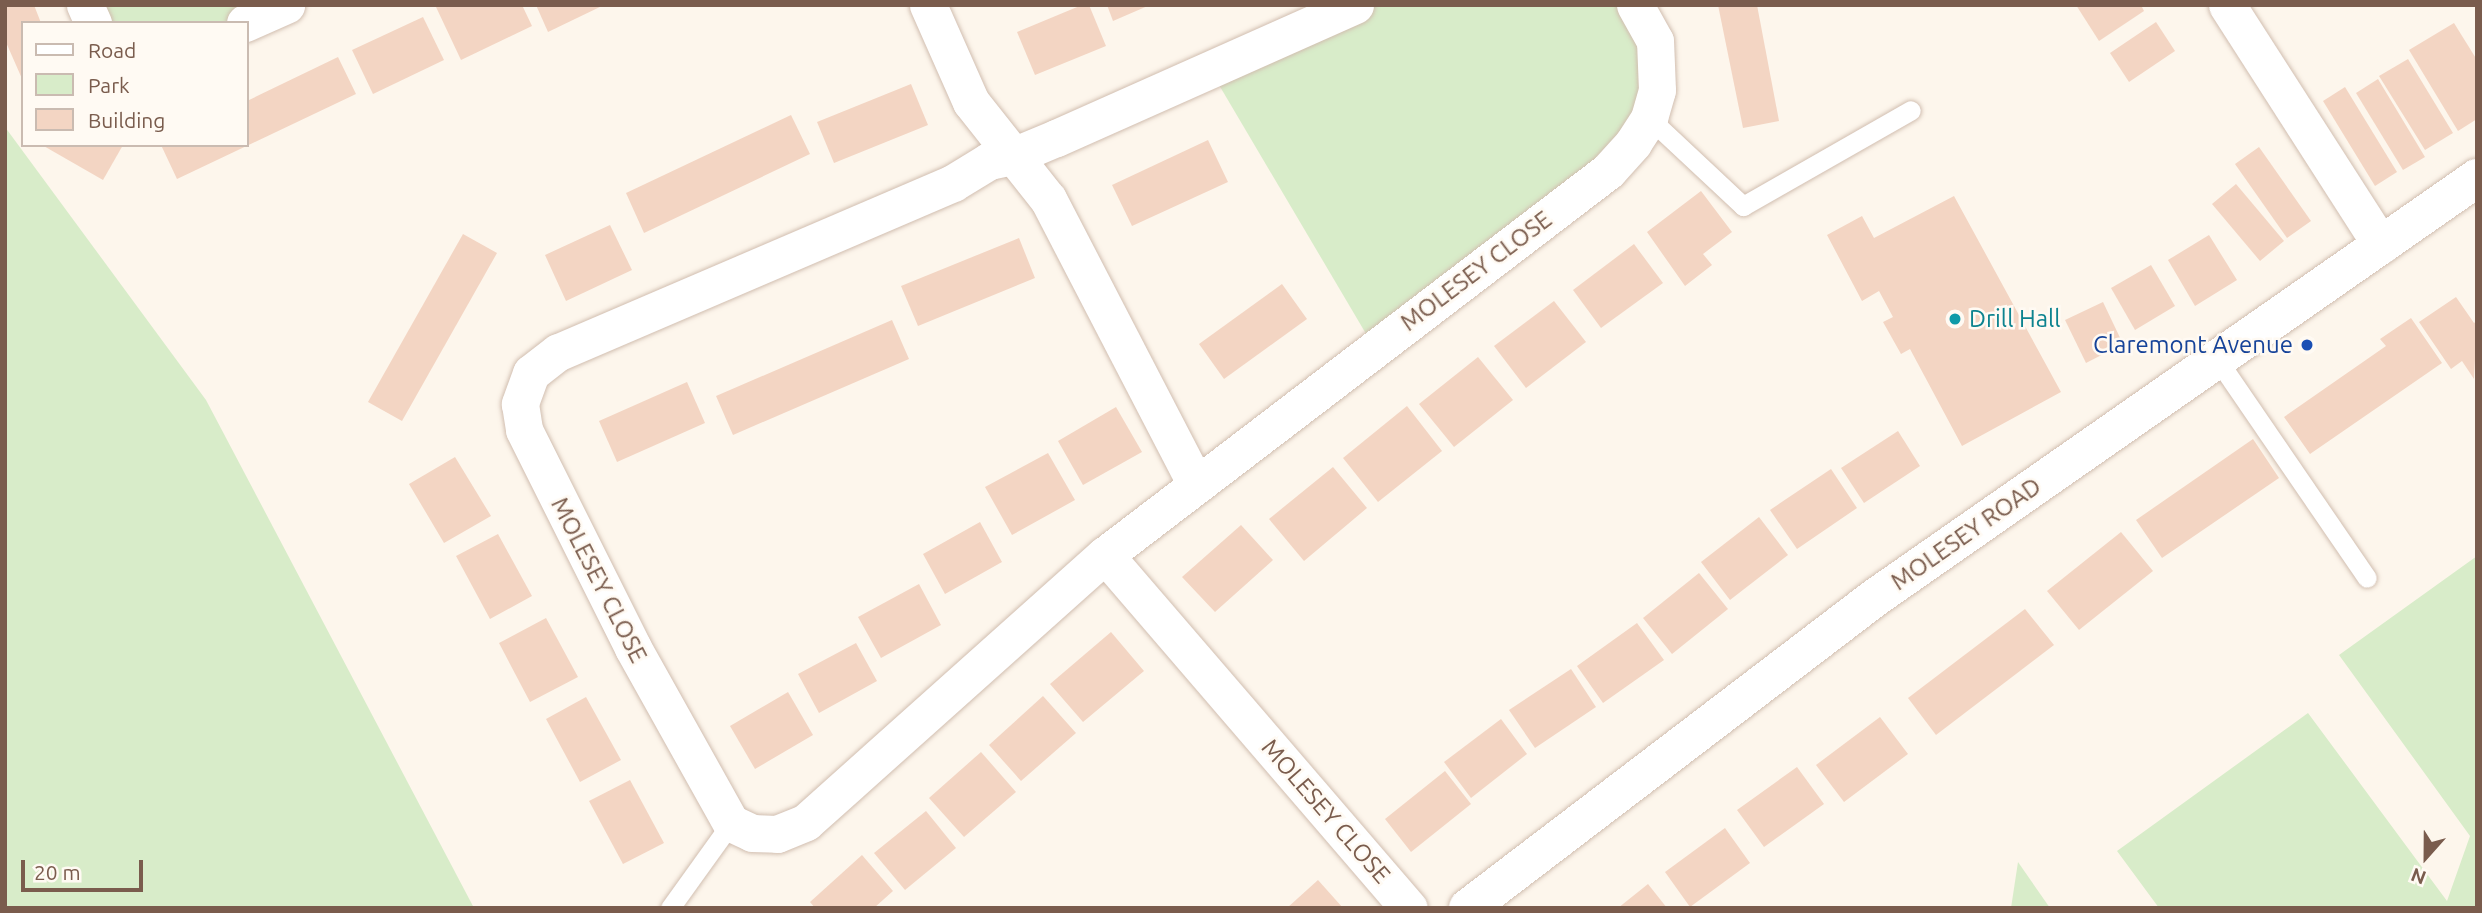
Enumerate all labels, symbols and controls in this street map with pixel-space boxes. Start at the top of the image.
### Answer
legend [21,21,248,147]
text: Road [88,38,136,62]
text: Park [88,73,130,97]
text: Building [88,108,165,132]
street label: MOLESEY CLOSE [1395,205,1557,337]
place label: Drill Hall [1969,305,2061,333]
marker: Drill Hall [1947,311,1963,327]
place label: Claremont Avenue [2093,331,2293,359]
marker: Claremont Avenue [2299,337,2315,353]
street label: MOLESEY ROAD [1885,472,2047,596]
street label: MOLESEY CLOSE [545,493,653,667]
street label: MOLESEY CLOSE [1256,733,1396,889]
north arrow [2391,822,2461,892]
scale bar [24,846,147,890]
text: 20 m [34,860,81,884]
text: N [2408,864,2429,889]

